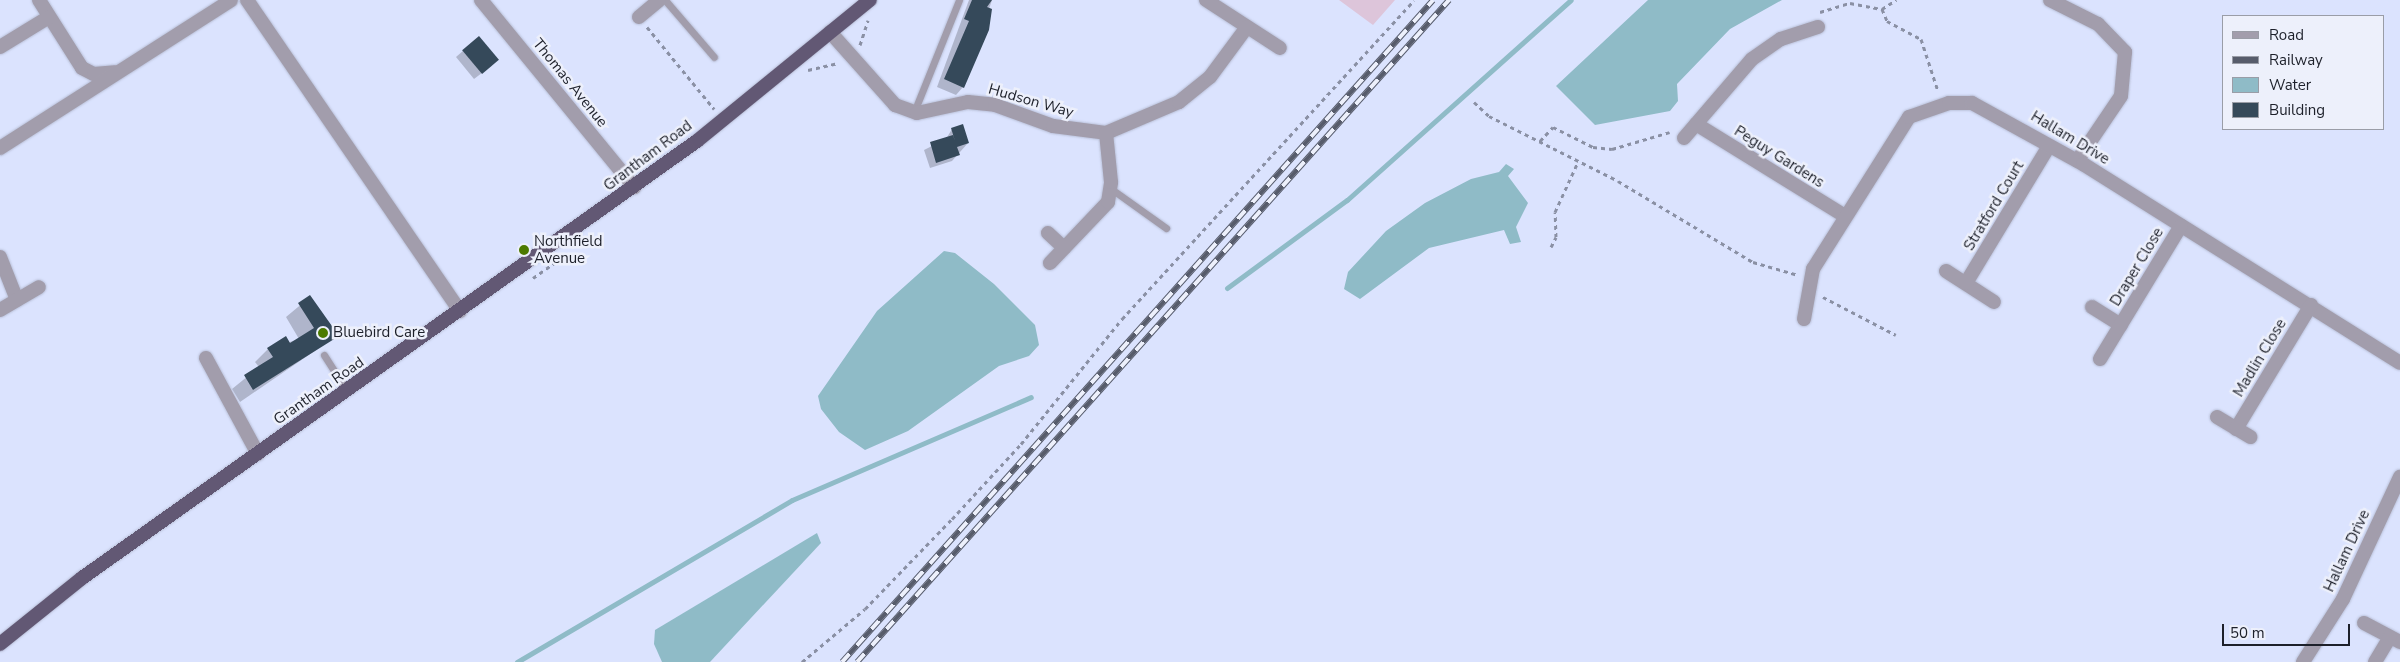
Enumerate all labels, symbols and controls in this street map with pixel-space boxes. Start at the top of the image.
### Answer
legend [2222,15,2385,130]
text: Road [2269,25,2304,45]
street label: Thomas Avenue [529,35,611,131]
text: Railway [2269,50,2323,70]
text: Water [2269,75,2311,95]
street label: Hudson Way [986,80,1076,122]
text: Building [2269,100,2325,120]
street label: Hallam Drive [2027,108,2113,168]
street label: Grantham Road [600,117,696,195]
street label: Peguy Gardens [1731,122,1827,192]
street label: Stratford Court [1960,158,2028,254]
street label: Draper Close [2107,225,2167,309]
place label: Northfield Avenue [534,232,602,267]
marker: Northfield Avenue [518,244,530,256]
street label: Madlin Close [2230,316,2290,400]
place label: Bluebird Care [333,324,425,342]
marker: Bluebird Care [317,327,329,339]
street label: Grantham Road [270,353,368,429]
street label: Hallam Drive [2320,507,2374,595]
scale bar [2225,614,2352,646]
text: 50 m [2230,623,2265,643]

